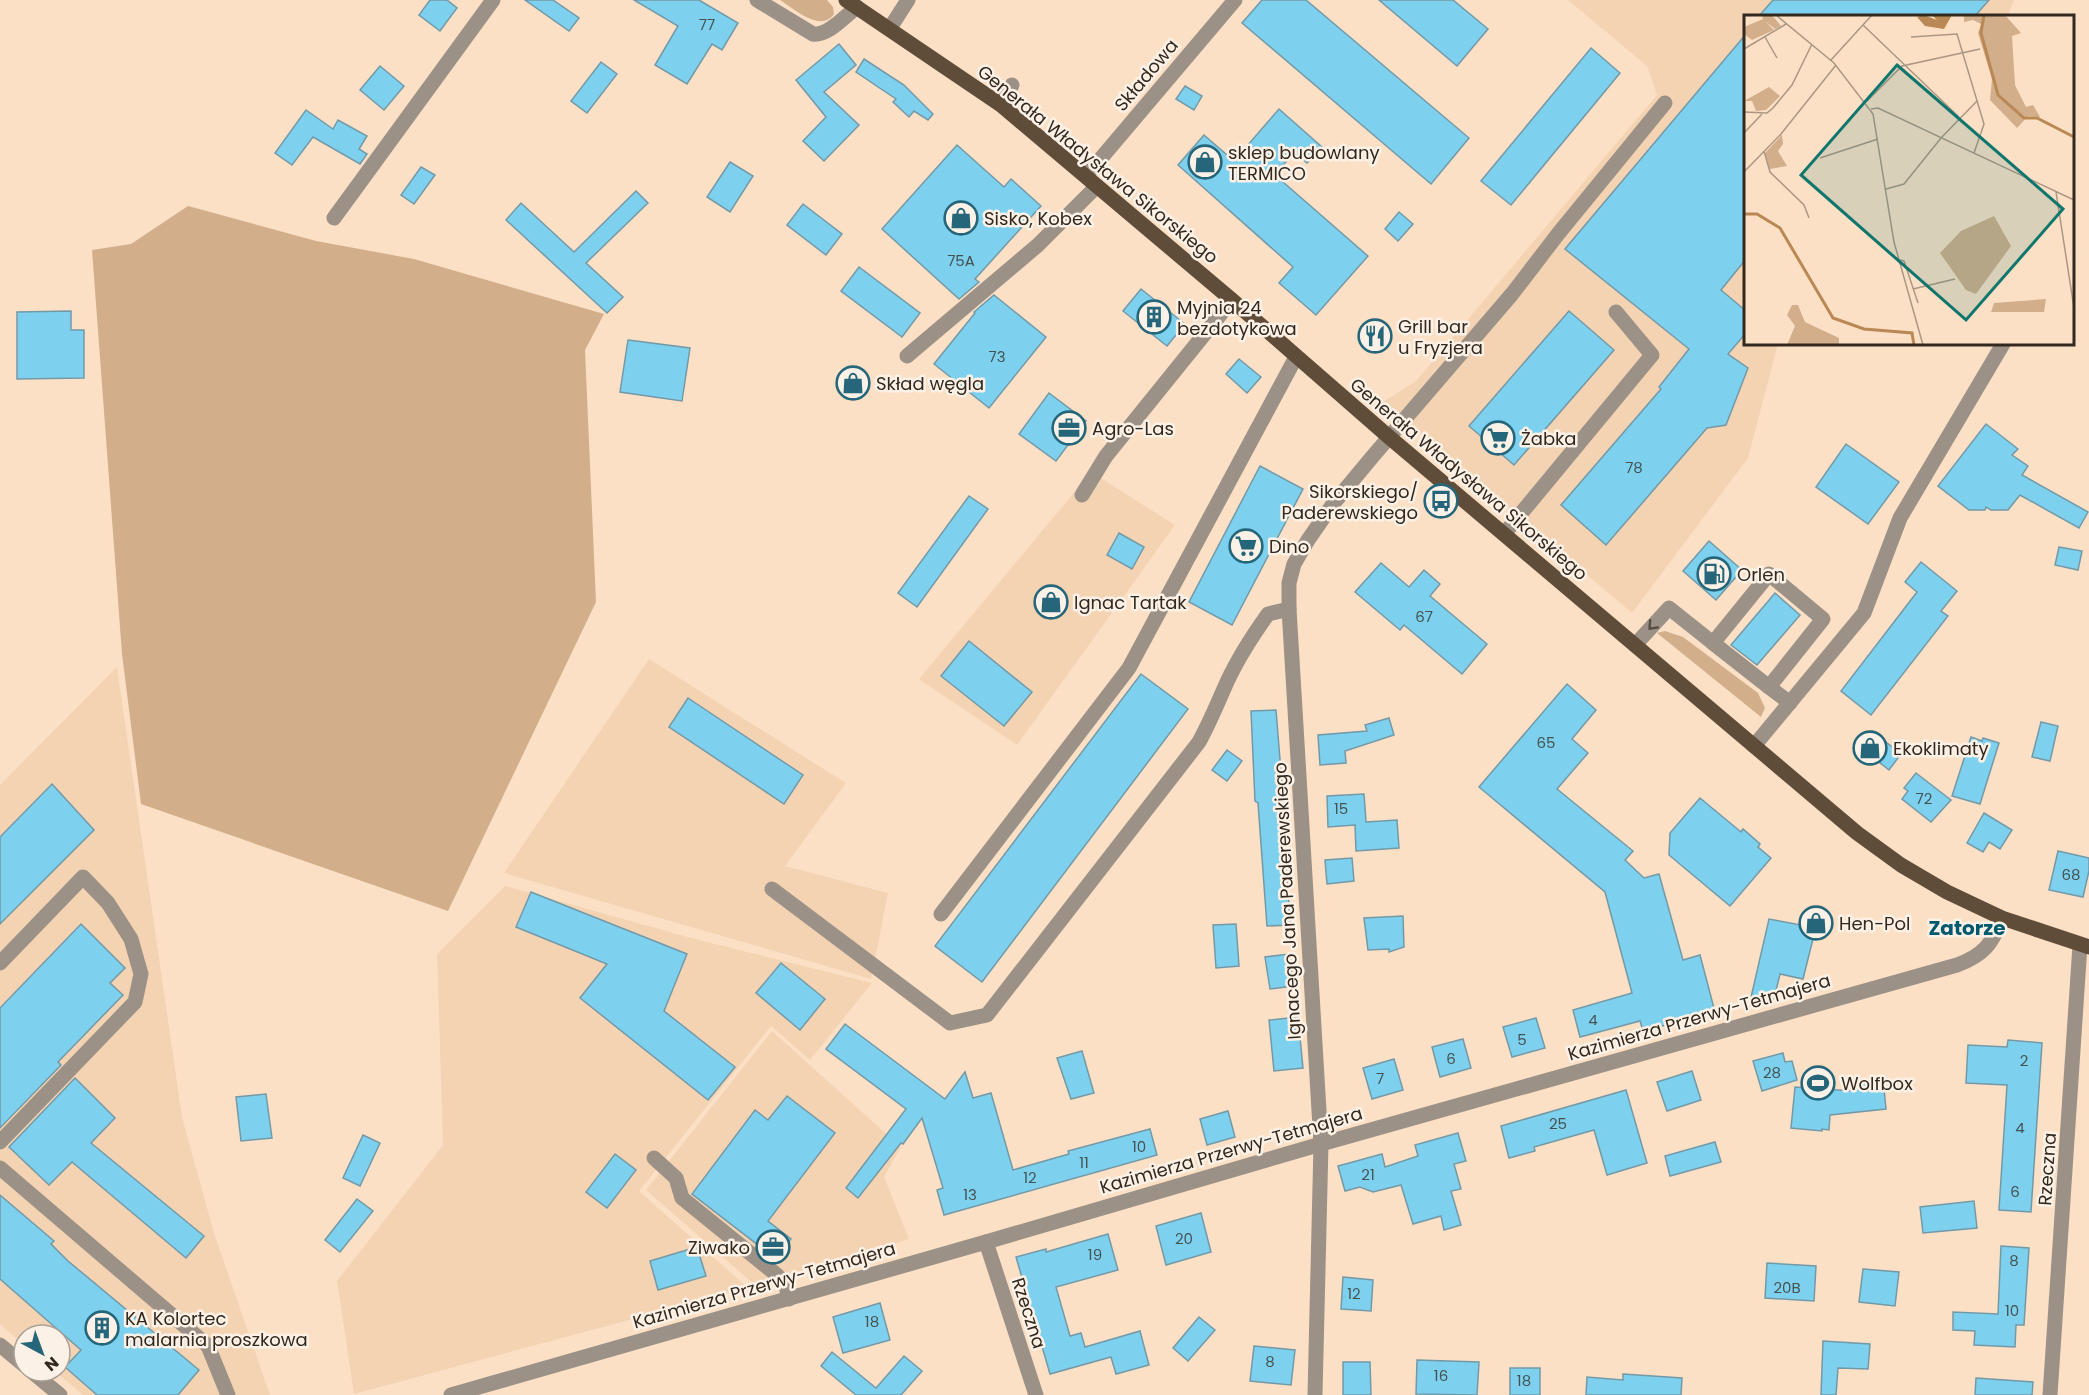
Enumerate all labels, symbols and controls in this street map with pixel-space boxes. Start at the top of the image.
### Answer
house number: 77 [699,14,715,35]
inset map [1744,15,2074,345]
street label: Składowa [1108,34,1184,116]
street label: Generała Władysława Sikorskiego [972,59,1224,269]
place label: sklep budowlany TERMICO [1228,140,1380,186]
shop icon: sklep budowlany TERMICO [1187,144,1223,180]
shop icon: Sisko, Kobex [943,200,979,236]
place label: Sisko, Kobex [984,206,1092,231]
house number: 75A [947,250,975,271]
place label: Myjnia 24 bezdotykowa [1177,295,1297,341]
building icon: Myjnia 24 bezdotykowa [1136,299,1172,335]
place label: Grill bar u Fryzjera [1398,314,1483,360]
restaurant icon: Grill bar u Fryzjera [1357,318,1393,354]
house number: 73 [988,346,1006,367]
shop icon: Skład węgla [835,365,871,401]
place label: Skład węgla [876,371,984,396]
street label: Generała Władysława Sikorskiego [1345,372,1593,586]
office icon: Agro-Las [1051,410,1087,446]
place label: Agro-Las [1092,416,1174,441]
supermarket icon: Żabka [1480,420,1516,456]
place label: Żabka [1521,426,1577,451]
house number: 78 [1625,457,1643,478]
place label: Sikorskiego/ Paderewskiego [1282,479,1418,525]
bus stop icon: Sikorskiego/ Paderewskiego [1423,483,1459,519]
supermarket icon: Dino [1228,528,1264,564]
place label: Dino [1269,534,1309,559]
fuel station icon: Orlen [1696,556,1732,592]
place label: Orlen [1737,562,1785,587]
shop icon: Ignac Tartak [1033,584,1069,620]
place label: Ignac Tartak [1074,590,1187,615]
house number: 67 [1415,606,1433,627]
one-way arrow [1648,619,1659,630]
shop icon: Ekoklimaty [1852,730,1888,766]
house number: 65 [1537,732,1555,753]
place label: Ekoklimaty [1893,736,1989,761]
street label: Ignacego Jana Paderewskiego [1267,762,1307,1040]
house number: 72 [1916,788,1932,809]
house number: 15 [1334,798,1348,819]
house number: 68 [2062,864,2081,885]
shop icon: Hen-Pol [1798,905,1834,941]
place label: Hen-Pol [1839,911,1910,936]
district label: Zatorze [1928,914,2006,942]
street label: Kazimierza Przerwy-Tetmajera [1565,967,1833,1067]
house number: 4 [1588,1009,1598,1030]
house number: 5 [1517,1029,1527,1050]
house number: 6 [1446,1048,1456,1069]
house number: 2 [2020,1050,2028,1071]
house number: 28 [1763,1062,1781,1083]
sports icon: Wolfbox [1800,1065,1836,1101]
house number: 7 [1376,1068,1384,1089]
place label: Wolfbox [1841,1071,1913,1096]
street label: Kazimierza Przerwy-Tetmajera [1097,1100,1365,1200]
house number: 25 [1549,1113,1567,1134]
house number: 4 [2015,1117,2025,1138]
street label: Rzeczna [2032,1132,2062,1206]
house number: 10 [1132,1136,1146,1157]
house number: 11 [1079,1152,1089,1173]
house number: 21 [1361,1164,1375,1185]
house number: 12 [1023,1167,1037,1188]
house number: 6 [2010,1181,2020,1202]
house number: 13 [963,1184,977,1205]
house number: 20 [1175,1228,1193,1249]
office icon: Ziwako [755,1229,791,1265]
street label: Kazimierza Przerwy-Tetmajera [630,1235,898,1335]
place label: Ziwako [688,1235,750,1260]
house number: 19 [1088,1244,1102,1265]
house number: 8 [2009,1250,2019,1271]
street label: Rzeczna [1006,1274,1052,1352]
house number: 20B [1773,1277,1801,1298]
house number: 12 [1347,1283,1361,1304]
house number: 10 [2005,1300,2019,1321]
place label: KA Kolortec malarnia proszkowa [125,1306,308,1352]
building icon: KA Kolortec malarnia proszkowa [84,1310,120,1346]
house number: 18 [865,1311,879,1332]
north arrow [12,1323,72,1383]
text: N [39,1351,64,1377]
house number: 8 [1265,1351,1275,1372]
house number: 16 [1434,1365,1448,1386]
house number: 18 [1517,1370,1531,1391]

